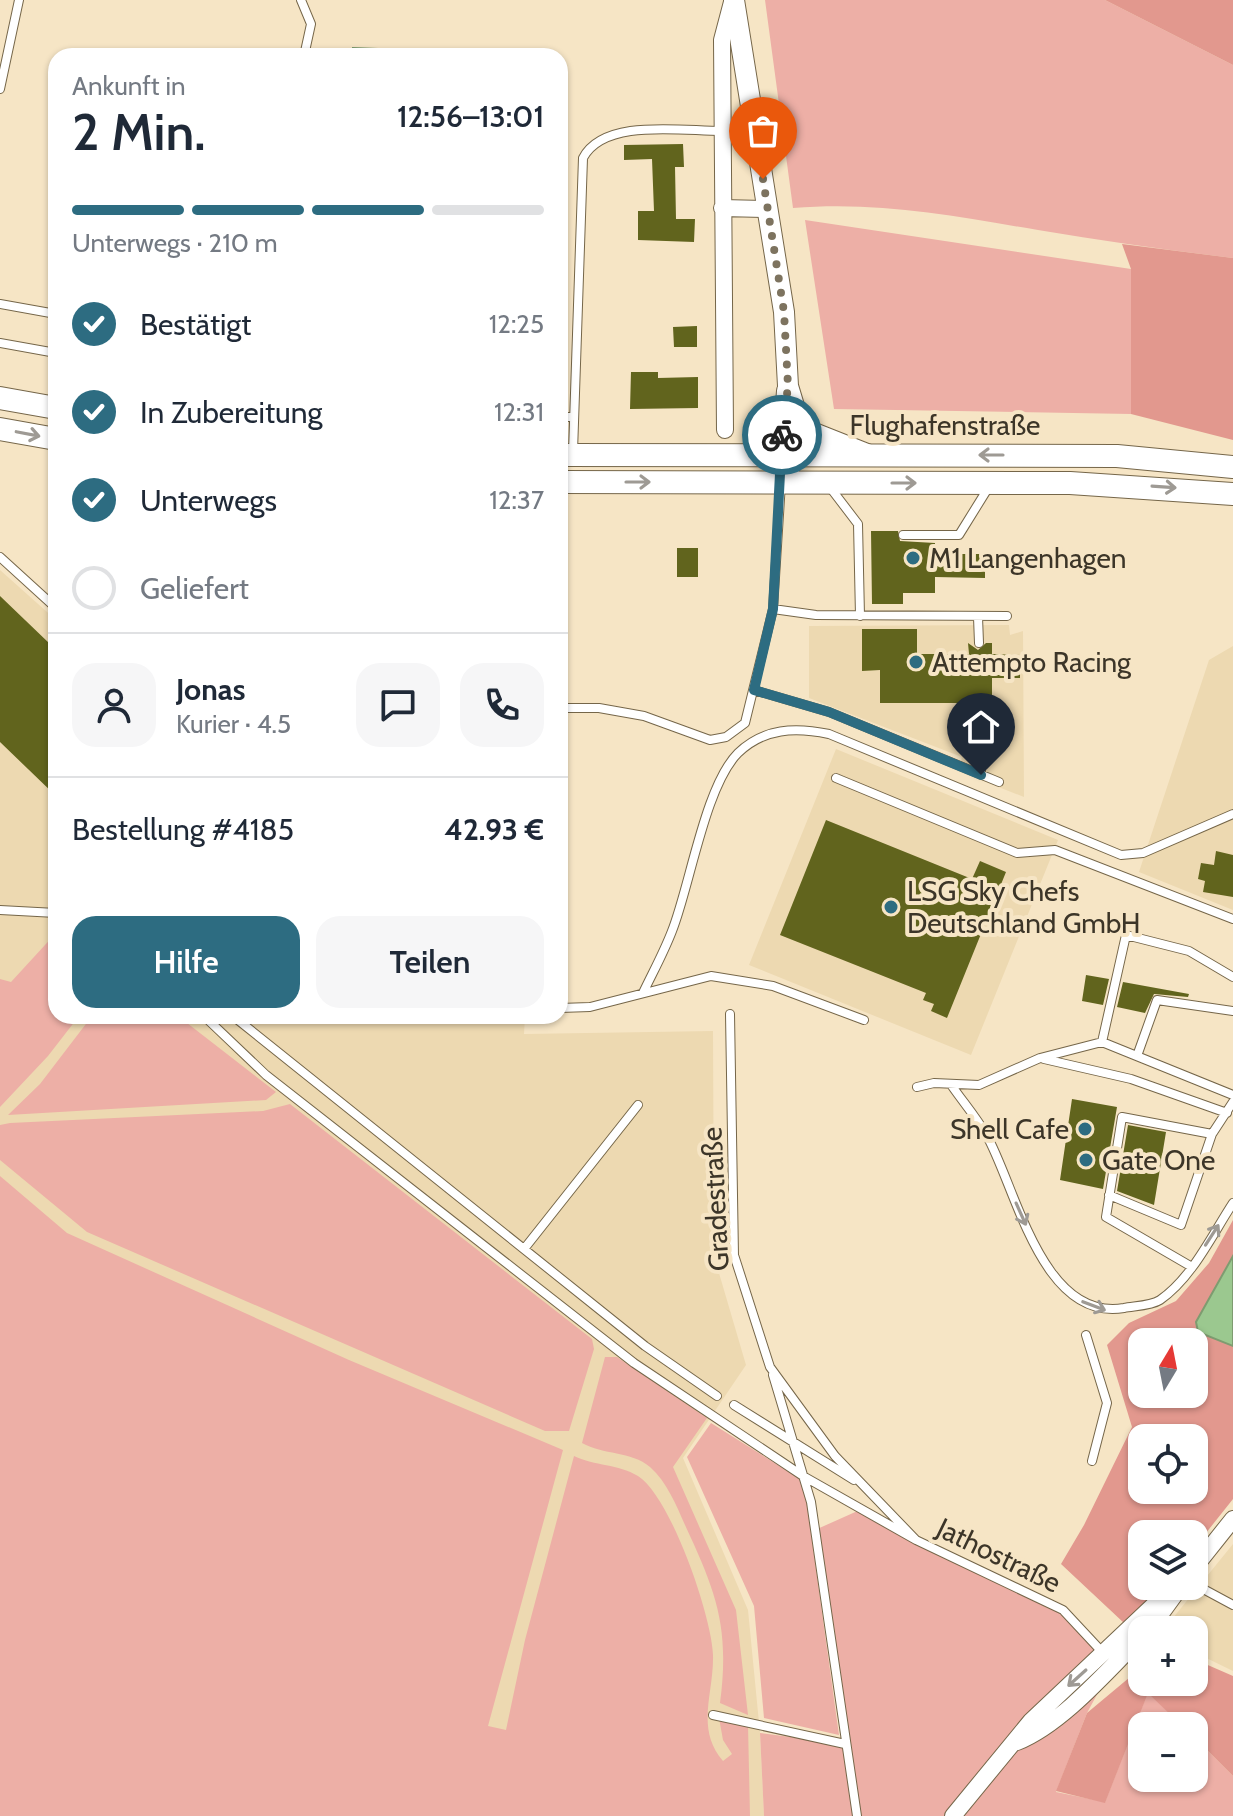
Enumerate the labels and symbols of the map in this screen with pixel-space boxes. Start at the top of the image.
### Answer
pin [729,97,797,179]
courier [742,395,822,475]
street label: Flughafenstraße [850,408,1040,442]
one-way arrow [15,428,40,443]
one-way arrow [978,447,1005,463]
one-way arrow [624,474,651,490]
one-way arrow [890,475,917,491]
one-way arrow [1150,480,1177,495]
place label: M1 Langenhagen [929,541,1127,575]
marker: M1 Langenhagen [904,549,922,567]
place label: Attempto Racing [932,645,1132,679]
marker: Attempto Racing [907,653,925,671]
pin [947,693,1015,775]
place label: LSG Sky Chefs Deutschland GmbH [907,874,1141,940]
marker: LSG Sky Chefs Deutschland GmbH [882,898,900,916]
place label: Shell Cafe [950,1112,1069,1146]
marker: Shell Cafe [1076,1120,1094,1138]
street label: Gradestraße [694,1126,736,1272]
place label: Gate One [1102,1143,1215,1177]
marker: Gate One [1077,1151,1095,1169]
one-way arrow [1014,1202,1029,1226]
one-way arrow [1205,1224,1221,1247]
one-way arrow [1081,1300,1106,1314]
north arrow [1128,1328,1208,1408]
street label: Jathostraße [931,1510,1066,1600]
one-way arrow [1068,1669,1088,1687]

